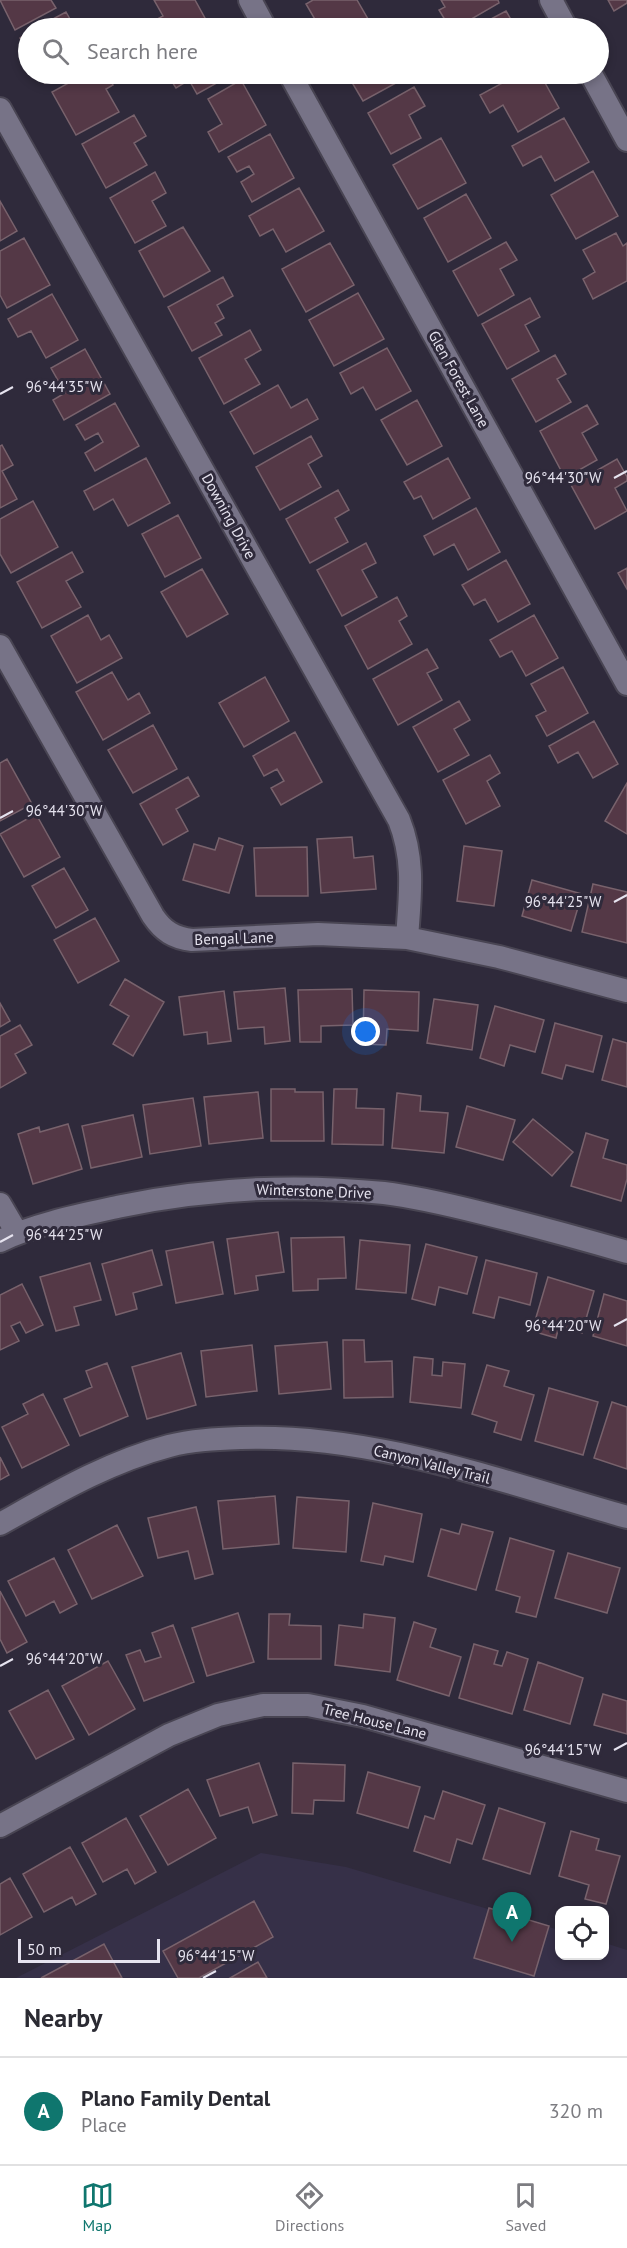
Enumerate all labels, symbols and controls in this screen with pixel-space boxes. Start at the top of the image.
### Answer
search box [18,18,609,84]
icon: search [39,35,72,68]
text: Search here [87,37,198,65]
street label: Glen Forest Lane [425,327,493,431]
text: 96°44'35"W [26,377,103,396]
text: 96°44'30"W [525,468,602,487]
street label: Downing Drive [198,470,260,562]
text: 96°44'30"W [26,801,103,820]
text: 96°44'25"W [525,892,602,911]
street label: Bengal Lane [194,927,274,949]
your location [351,1017,380,1046]
street label: Winterstone Drive [256,1179,372,1203]
text: 96°44'25"W [26,1225,103,1244]
text: 96°44'20"W [525,1316,602,1335]
street label: Canyon Valley Trail [372,1440,493,1488]
text: 96°44'20"W [26,1649,103,1668]
street label: Tree House Lane [321,1699,429,1743]
text: 96°44'15"W [525,1740,602,1759]
pin: A [492,1892,532,1942]
map controls [555,1906,609,1960]
button: locate [555,1906,609,1960]
scale bar [18,1936,160,1964]
text: 50 m [27,1939,62,1959]
text: 96°44'15"W [178,1946,255,1965]
text: Nearby [24,2001,102,2034]
text: Plano Family Dental [81,2084,270,2112]
text: A [37,2098,50,2124]
text: 320 m [549,2098,603,2124]
text: Place [81,2112,127,2138]
tab: Map [81,2179,114,2235]
tab: Directions [275,2179,344,2235]
tab: Saved [506,2179,546,2235]

